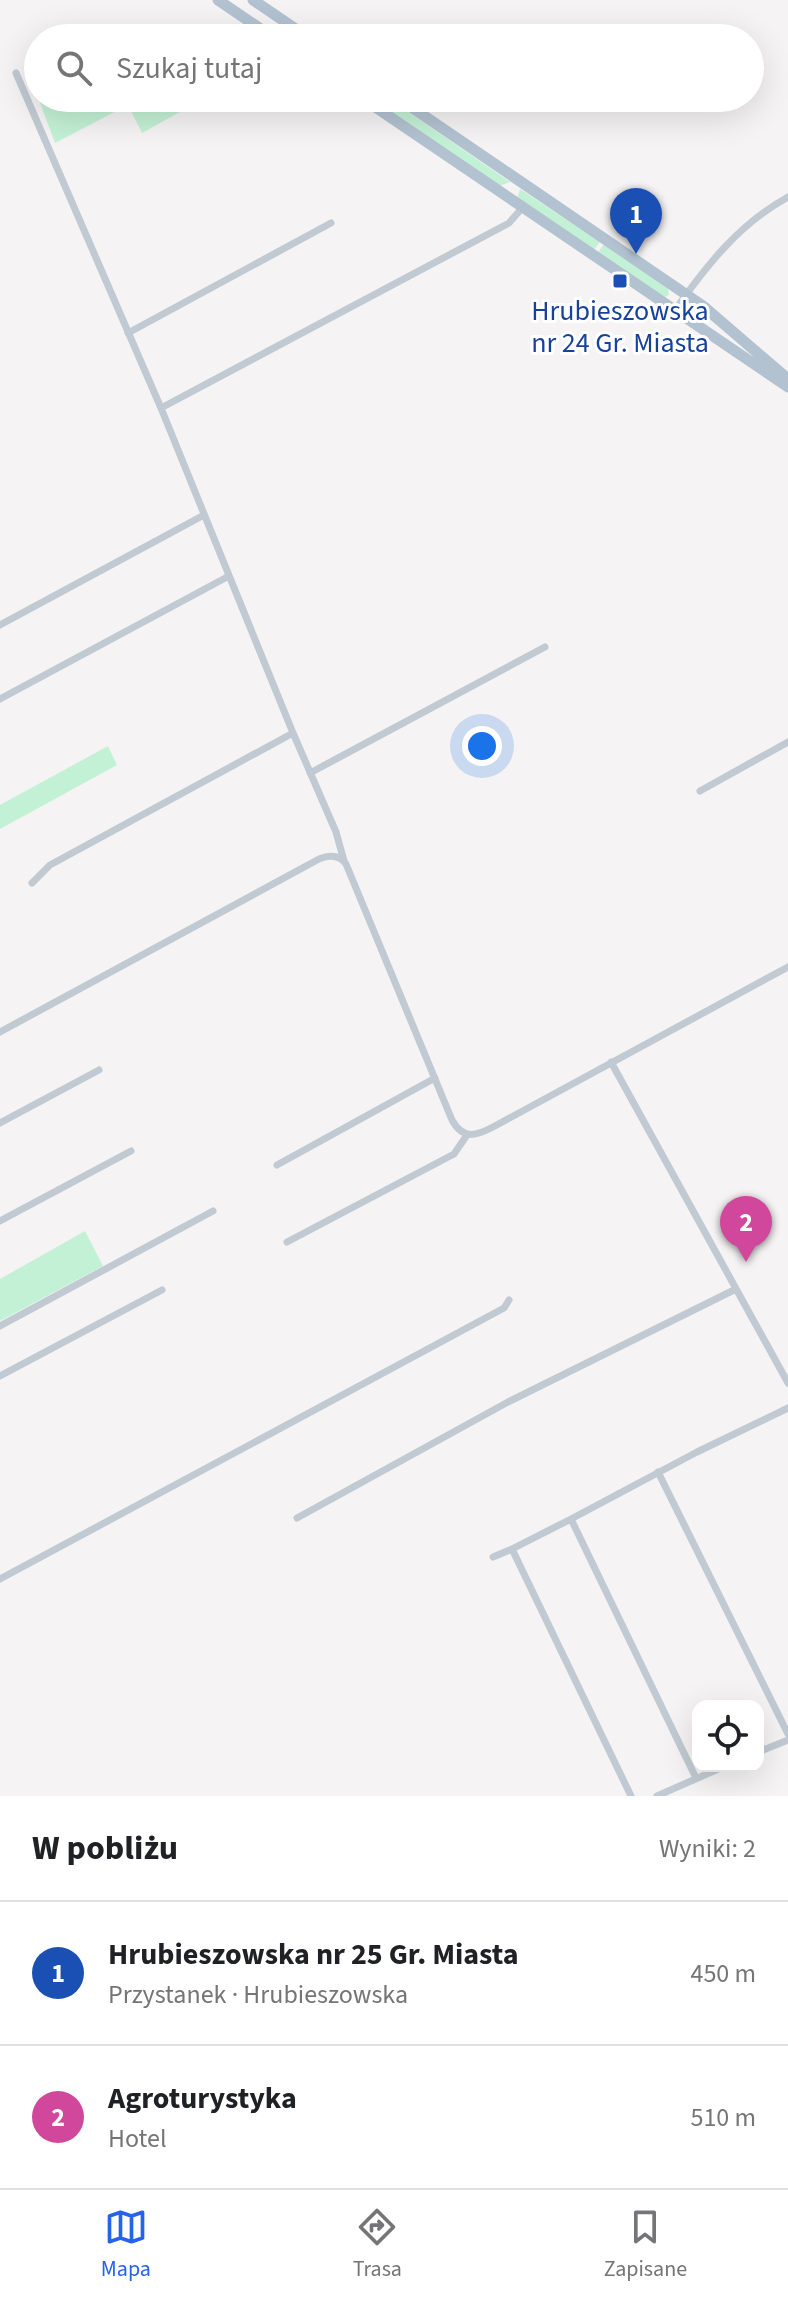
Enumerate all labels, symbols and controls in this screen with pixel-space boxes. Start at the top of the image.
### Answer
search box [24,24,764,112]
icon: search [52,46,96,90]
text: Szukaj tutaj [116,47,262,90]
pin: 1 [610,188,662,254]
marker: Hrubieszowska nr 24 Gr. Miasta [611,272,629,290]
place label: Hrubieszowska nr 24 Gr. Miasta [531,291,709,363]
your location [462,726,502,766]
pin: 2 [720,1196,772,1262]
map controls [692,1700,764,1772]
button: locate [692,1700,764,1772]
text: W pobliżu [32,1824,178,1873]
text: Wyniki: 2 [659,1830,756,1867]
text: Hrubieszowska nr 25 Gr. Miasta [108,1933,518,1976]
text: 1 [51,1955,65,1992]
text: 450 m [690,1955,756,1992]
text: Przystanek · Hrubieszowska [108,1976,408,2013]
text: Agroturystyka [108,2077,297,2120]
text: 2 [51,2099,65,2136]
text: 510 m [690,2099,756,2136]
text: Hotel [108,2120,167,2157]
tab: Mapa [101,2205,151,2285]
tab: Trasa [353,2205,402,2285]
tab: Zapisane [604,2205,687,2285]

